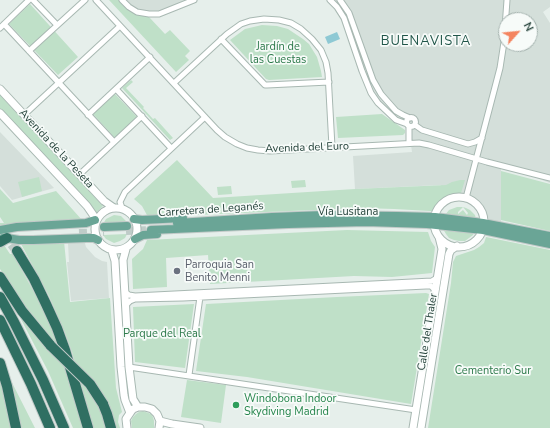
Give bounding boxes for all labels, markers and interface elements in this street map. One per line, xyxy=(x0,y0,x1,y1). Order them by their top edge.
north arrow xyxy=(498,12,538,52)
text: N xyxy=(520,20,537,34)
district label: BUENAVISTA xyxy=(381,34,471,50)
park label: Jardín de las Cuestas xyxy=(250,40,306,66)
street label: Avenida de la Peseta xyxy=(16,107,96,191)
street label: Avenida del Euro xyxy=(265,140,349,156)
street label: Carretera de Leganés xyxy=(158,200,264,220)
street label: Vía Lusitana xyxy=(318,205,378,219)
place label: Parroquia San Benito Menni xyxy=(185,258,254,284)
marker: Parroquia San Benito Menni xyxy=(172,266,182,276)
street label: Calle del Thaler xyxy=(415,292,441,372)
park label: Parque del Real xyxy=(123,327,201,341)
park label: Cementerio Sur xyxy=(455,364,531,378)
place label: Windobona Indoor Skydiving Madrid xyxy=(244,392,337,418)
marker: Windobona Indoor Skydiving Madrid xyxy=(231,400,241,410)

